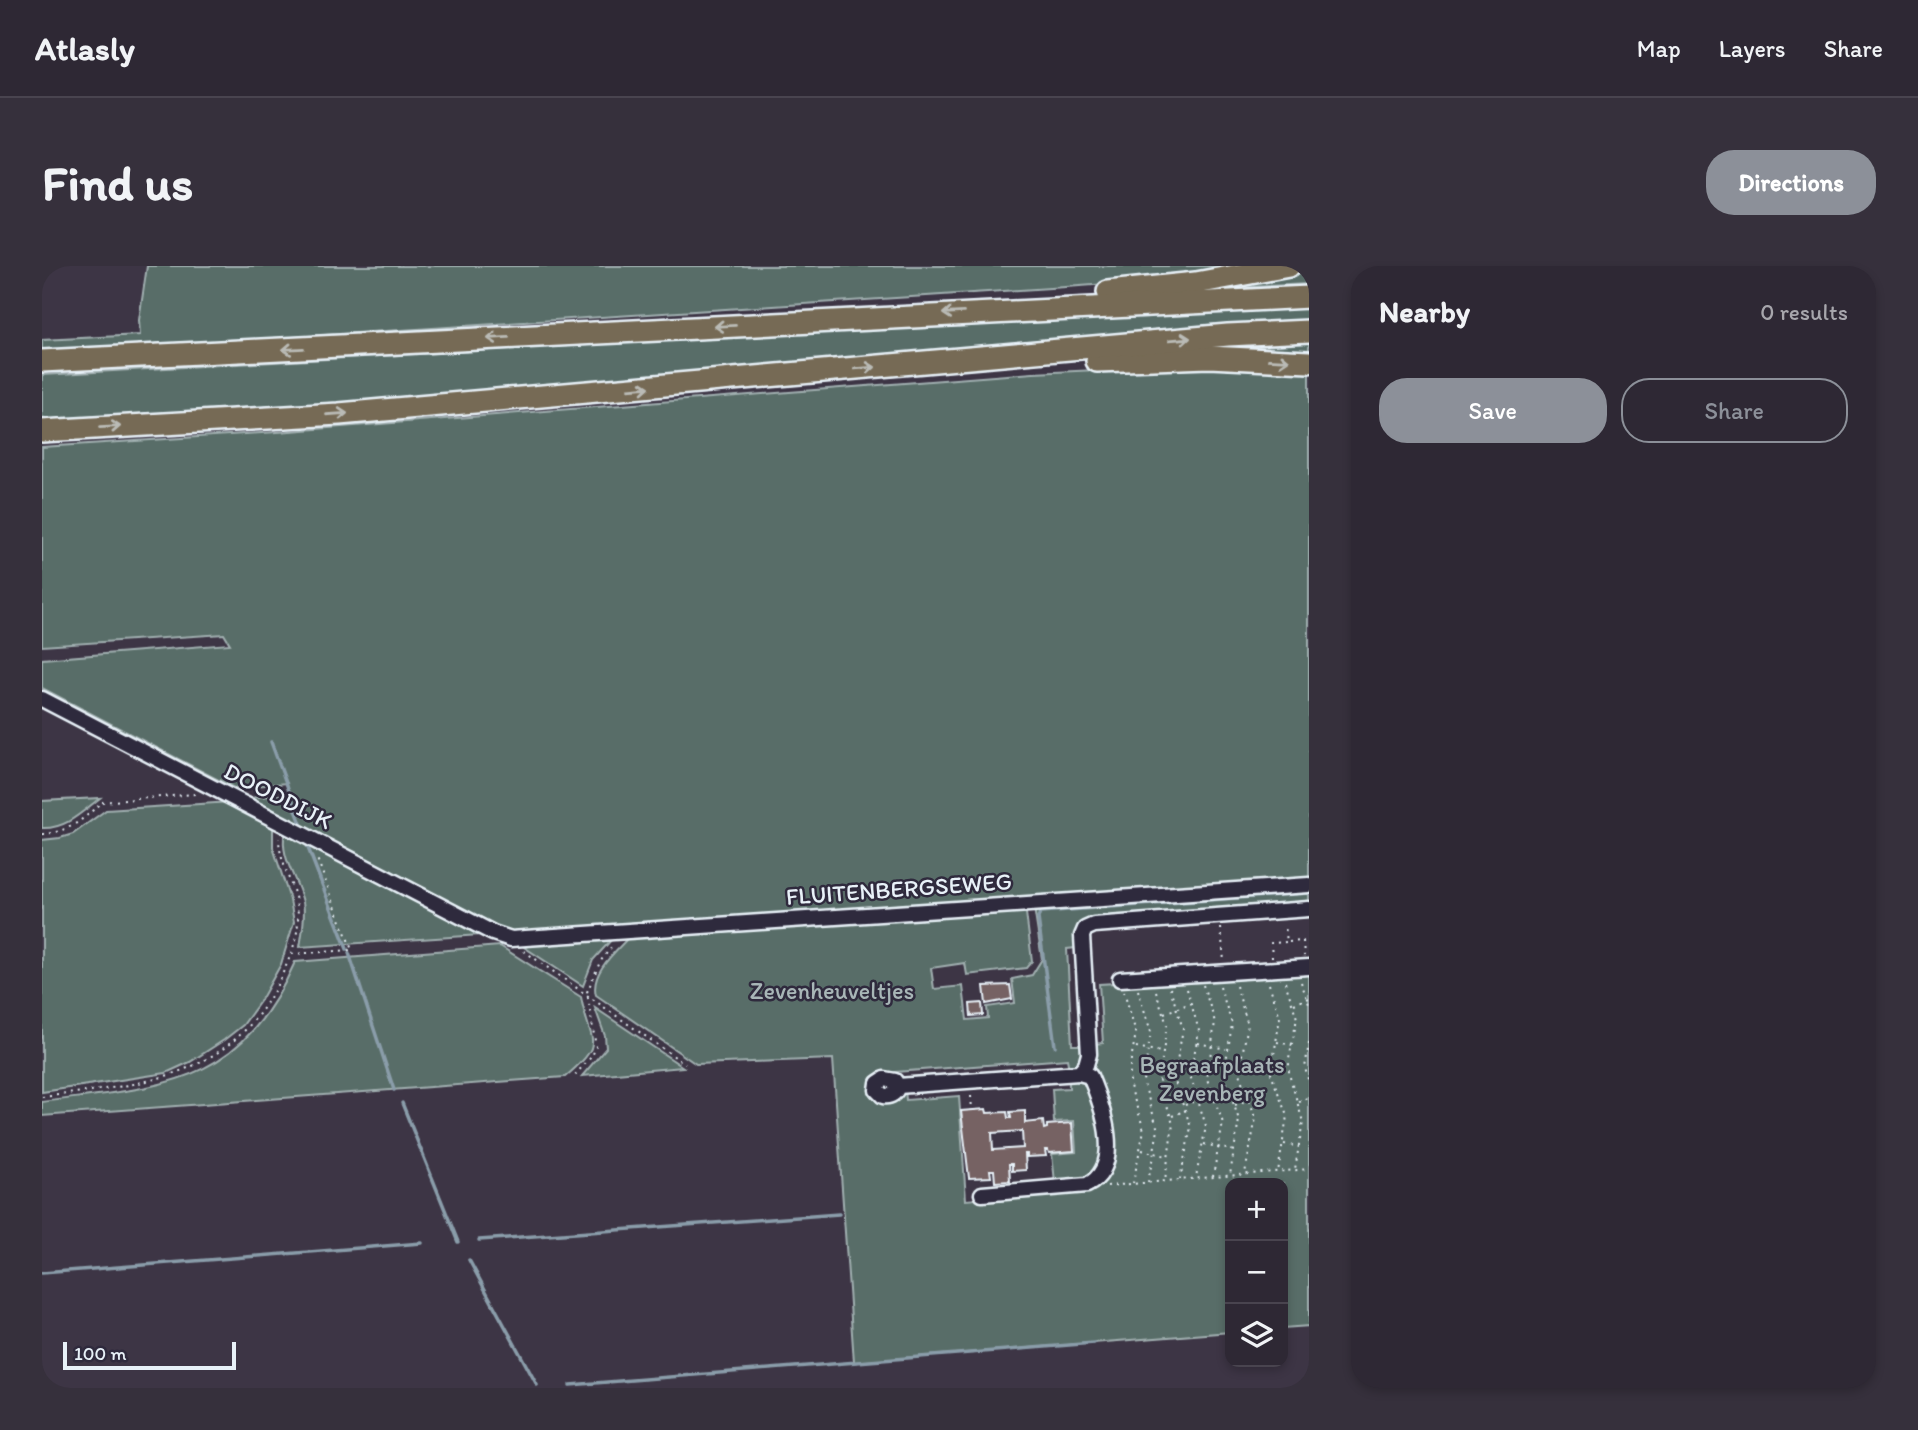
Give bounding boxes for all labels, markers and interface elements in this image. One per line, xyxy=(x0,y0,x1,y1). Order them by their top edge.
text: Atlasly xyxy=(35,29,135,68)
text: Map xyxy=(1637,34,1681,63)
text: Layers xyxy=(1719,34,1786,63)
text: Share xyxy=(1824,34,1883,63)
button: Directions xyxy=(1706,150,1876,215)
text: Find us xyxy=(42,153,193,212)
text: Nearby xyxy=(1379,293,1470,330)
text: 0 results xyxy=(1760,298,1848,326)
one-way arrow xyxy=(941,307,964,320)
one-way arrow xyxy=(714,319,737,332)
one-way arrow xyxy=(488,332,510,345)
one-way arrow xyxy=(1169,332,1191,345)
one-way arrow xyxy=(282,342,305,355)
one-way arrow xyxy=(1267,354,1290,367)
one-way arrow xyxy=(854,361,876,374)
button: Save xyxy=(1379,378,1607,443)
button: Share xyxy=(1621,378,1848,443)
one-way arrow xyxy=(627,381,650,394)
one-way arrow xyxy=(325,407,348,420)
one-way arrow xyxy=(98,421,121,434)
street label: DOODDIJK xyxy=(219,756,337,835)
street label: FLUITENBERGSEWEG xyxy=(785,866,1013,911)
park label: Zevenheuveltjes xyxy=(750,976,914,1005)
park label: Begraafplaats Zevenberg xyxy=(1139,1050,1285,1107)
map controls xyxy=(1225,1178,1288,1367)
button: + xyxy=(1225,1178,1288,1241)
button: − xyxy=(1225,1241,1288,1304)
button: layers xyxy=(1225,1304,1288,1367)
scale bar xyxy=(63,1339,236,1371)
text: 100 m xyxy=(74,1342,126,1365)

